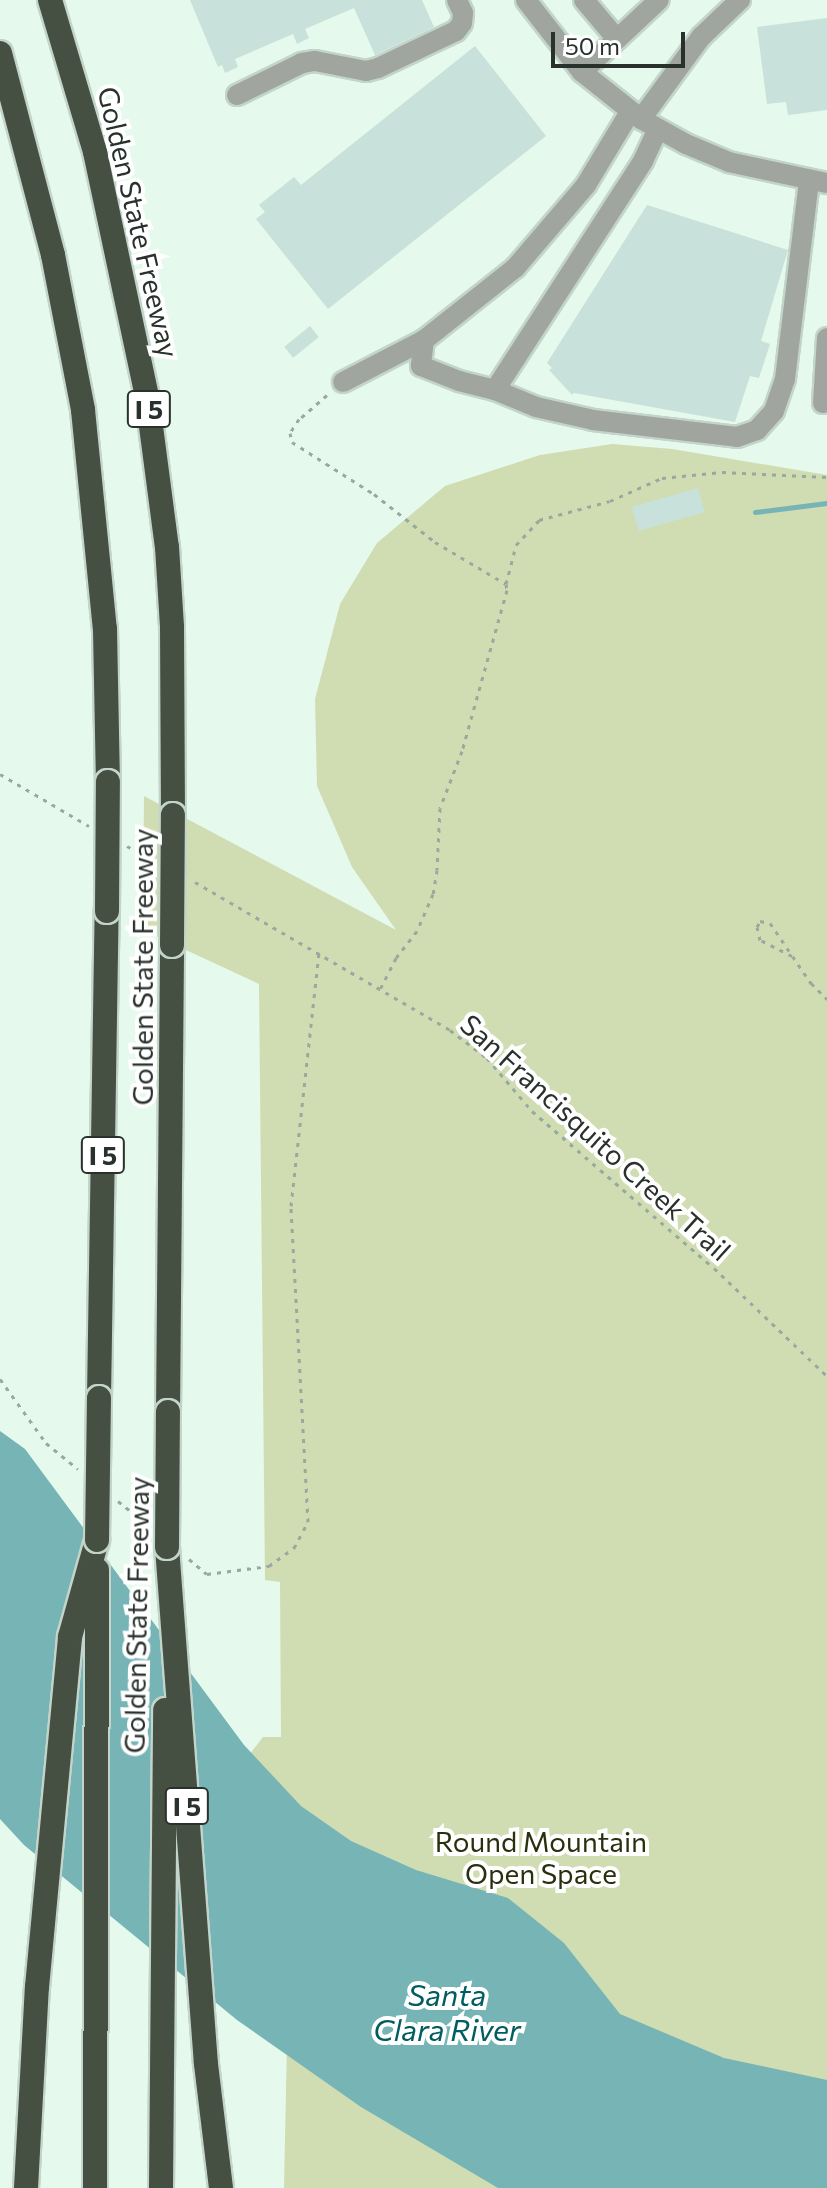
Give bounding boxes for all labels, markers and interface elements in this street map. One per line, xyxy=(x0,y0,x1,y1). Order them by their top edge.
scale bar xyxy=(555,16,689,66)
text: 50 m xyxy=(565,31,620,60)
street label: Golden State Freeway xyxy=(91,83,187,361)
road number: I 5 xyxy=(125,387,173,431)
street label: Golden State Freeway xyxy=(125,829,159,1105)
street label: San Francisquito Creek Trail xyxy=(454,1007,738,1267)
road number: I 5 xyxy=(79,1133,127,1177)
street label: Golden State Freeway xyxy=(117,1476,155,1754)
road number: I 5 xyxy=(163,1784,211,1828)
park label: Round Mountain Open Space xyxy=(435,1824,647,1890)
water label: Santa Clara River xyxy=(373,1976,521,2046)

